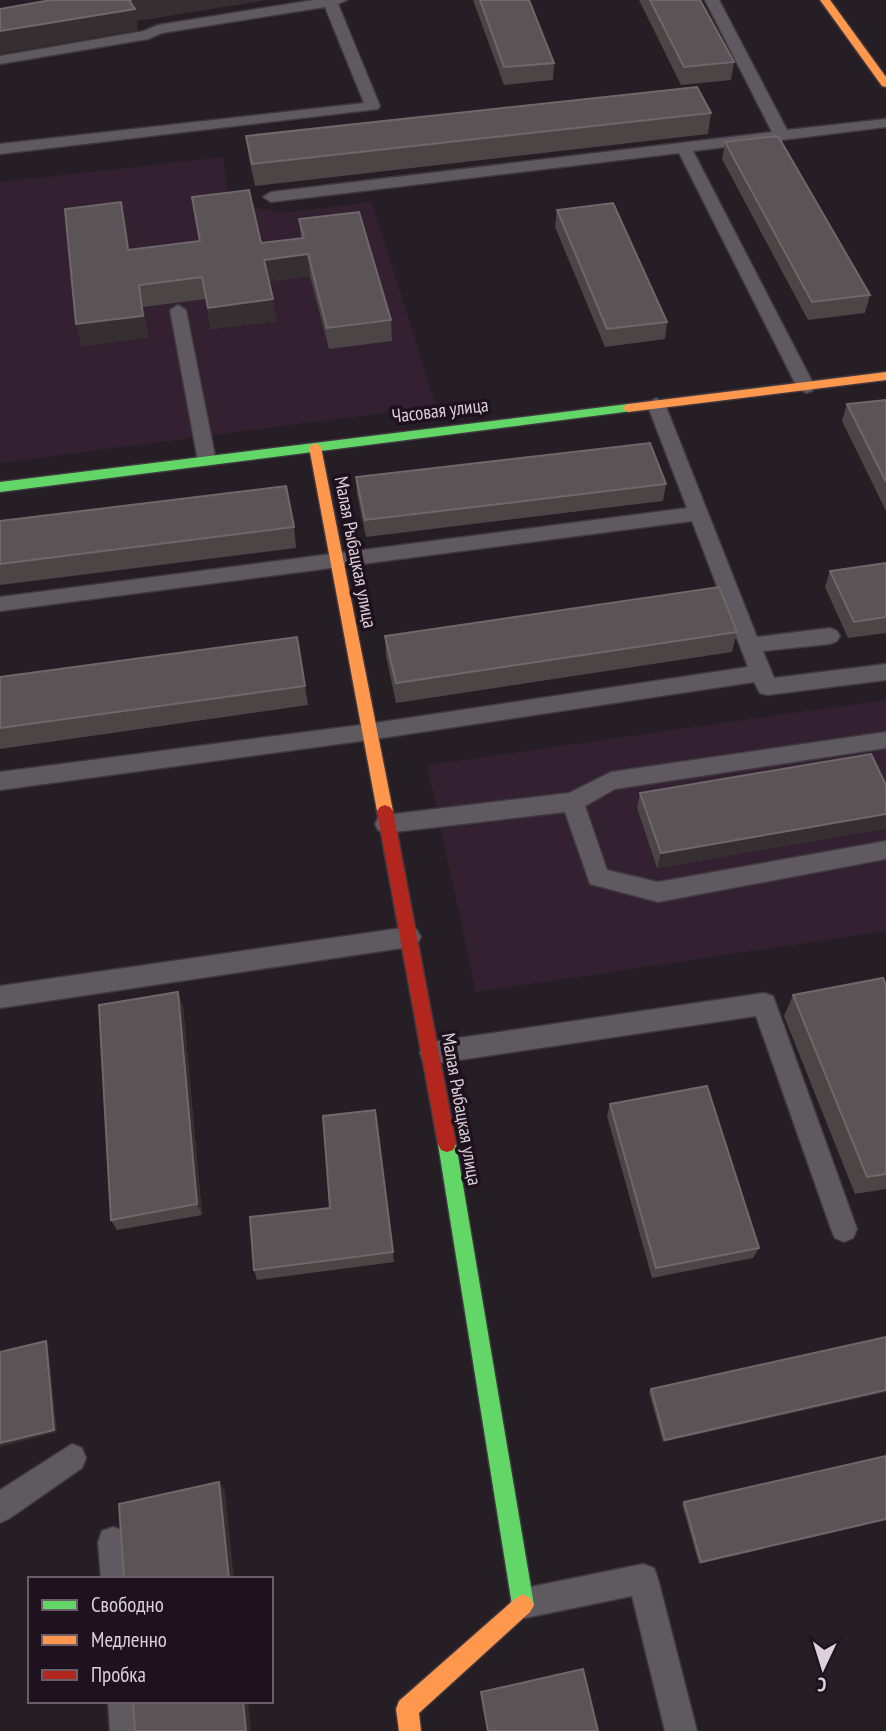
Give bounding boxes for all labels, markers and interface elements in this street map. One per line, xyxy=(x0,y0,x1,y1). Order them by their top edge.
street label: Часовая улица xyxy=(390,392,490,428)
street label: Малая Рыбацкая улица xyxy=(330,474,382,630)
street label: Малая Рыбацкая улица xyxy=(437,1031,487,1187)
legend xyxy=(28,1577,273,1703)
text: Свободно xyxy=(91,1591,164,1618)
text: Медленно xyxy=(91,1626,167,1653)
north arrow xyxy=(788,1633,858,1703)
text: Пробка xyxy=(91,1661,146,1688)
text: С xyxy=(816,1673,827,1697)

